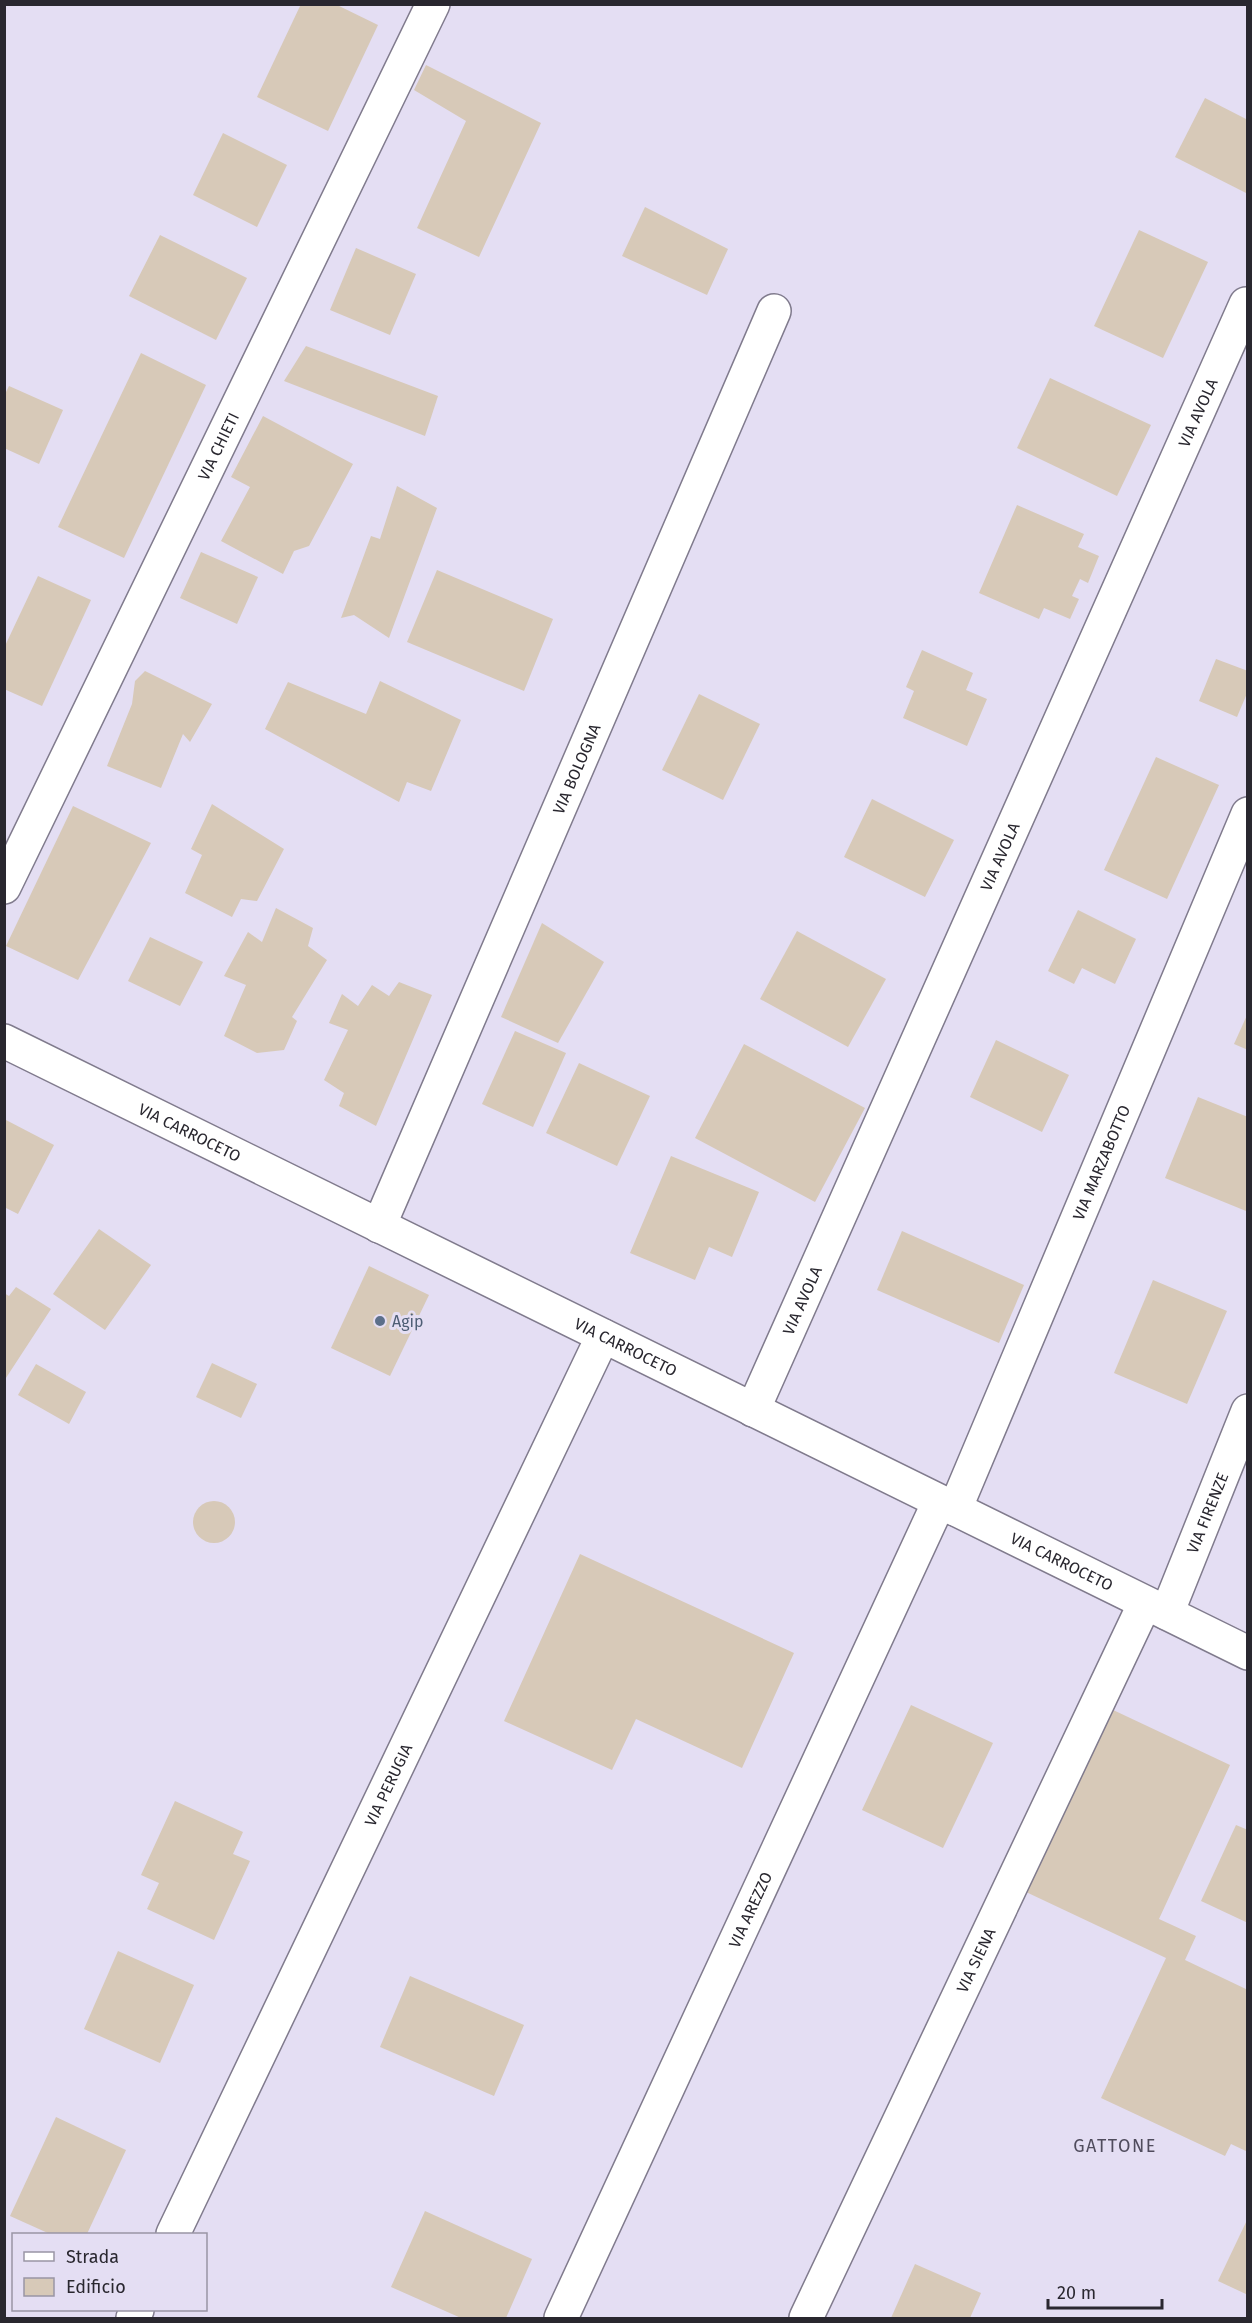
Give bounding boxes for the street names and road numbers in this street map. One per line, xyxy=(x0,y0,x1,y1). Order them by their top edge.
street label: VIA AVOLA xyxy=(1174,375,1222,450)
street label: VIA CHIETI xyxy=(194,409,243,484)
street label: VIA BOLOGNA xyxy=(549,720,605,817)
street label: VIA AVOLA xyxy=(977,819,1024,894)
street label: VIA CARROCETO xyxy=(135,1100,244,1166)
street label: VIA MARZABOTTO xyxy=(1069,1102,1134,1223)
street label: VIA AVOLA xyxy=(779,1263,826,1338)
street label: VIA CARROCETO xyxy=(571,1314,680,1381)
street label: VIA FIRENZE xyxy=(1183,1470,1232,1556)
street label: VIA CARROCETO xyxy=(1007,1529,1116,1595)
street label: VIA PERUGIA xyxy=(361,1740,417,1829)
street label: VIA AREZZO xyxy=(725,1869,776,1951)
street label: VIA SIENA xyxy=(953,1924,1000,1996)

